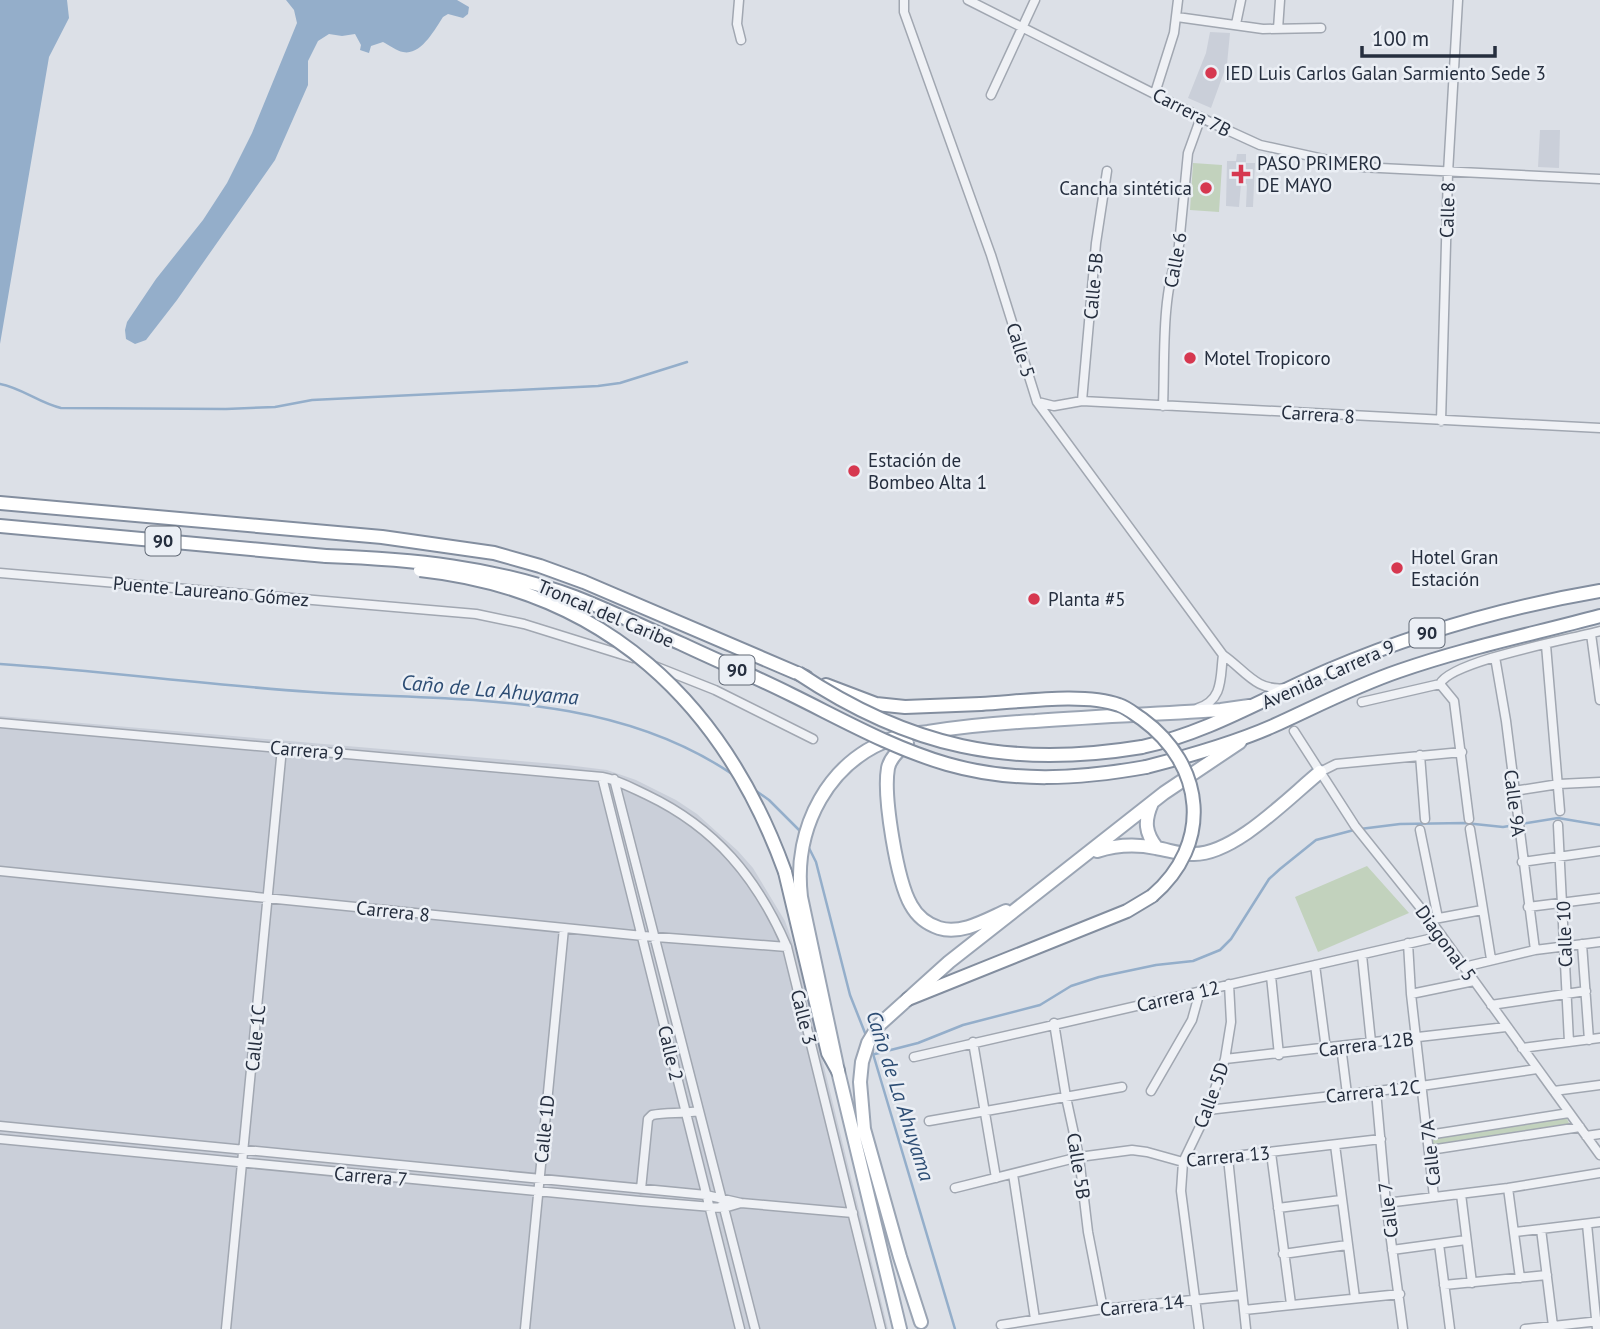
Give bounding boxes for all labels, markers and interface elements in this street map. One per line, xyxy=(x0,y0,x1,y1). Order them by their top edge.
scale bar xyxy=(1362,14,1495,58)
text: 100 m xyxy=(1372,25,1429,52)
place label: IED Luis Carlos Galan Sarmiento Sede 3 xyxy=(1225,61,1546,85)
marker: IED Luis Carlos Galan Sarmiento Sede 3 xyxy=(1203,65,1219,81)
street label: Carrera 7B xyxy=(1149,82,1235,142)
place label: PASO PRIMERO DE MAYO xyxy=(1257,151,1382,197)
marker: PASO PRIMERO DE MAYO xyxy=(1231,164,1251,184)
place label: Cancha sintética xyxy=(1059,176,1192,200)
marker: Cancha sintética xyxy=(1198,180,1214,196)
street label: Calle 8 xyxy=(1434,182,1460,238)
street label: Calle 6 xyxy=(1158,230,1192,290)
street label: Calle 5B xyxy=(1078,251,1108,321)
street label: Calle 5 xyxy=(1001,320,1041,380)
place label: Motel Tropicoro xyxy=(1204,346,1331,370)
marker: Motel Tropicoro xyxy=(1182,350,1198,366)
street label: Carrera 8 xyxy=(1280,399,1356,429)
place label: Estación de Bombeo Alta 1 xyxy=(868,448,987,494)
marker: Estación de Bombeo Alta 1 xyxy=(846,463,862,479)
road number: 90 xyxy=(146,526,180,556)
place label: Hotel Gran Estación xyxy=(1411,545,1498,591)
marker: Hotel Gran Estación xyxy=(1389,560,1405,576)
street label: Puente Laureano Gómez xyxy=(112,570,310,612)
street label: Troncal del Caribe xyxy=(534,573,678,653)
place label: Planta #5 xyxy=(1048,587,1126,611)
marker: Planta #5 xyxy=(1026,591,1042,607)
road number: 90 xyxy=(1410,618,1444,648)
street label: Avenida Carrera 9 xyxy=(1258,634,1398,714)
road number: 90 xyxy=(720,656,754,684)
water label: Caño de La Ahuyama xyxy=(400,668,580,711)
street label: Carrera 9 xyxy=(269,735,345,765)
street label: Calle 9A xyxy=(1499,768,1531,838)
street label: Carrera 8 xyxy=(355,895,431,927)
street label: Diagonal 5 xyxy=(1410,900,1482,986)
street label: Calle 10 xyxy=(1551,900,1577,968)
street label: Carrera 12 xyxy=(1134,975,1222,1017)
street label: Calle 3 xyxy=(786,987,822,1047)
street label: Calle 1C xyxy=(240,1003,270,1073)
water label: Caño de La Ahuyama xyxy=(860,1007,941,1185)
street label: Calle 2 xyxy=(653,1023,689,1083)
street label: Carrera 12B xyxy=(1317,1026,1415,1062)
street label: Calle 5D xyxy=(1188,1059,1234,1131)
street label: Carrera 12C xyxy=(1324,1074,1422,1108)
street label: Calle 1D xyxy=(528,1094,560,1164)
street label: Calle 7A xyxy=(1415,1119,1445,1187)
street label: Calle 5B xyxy=(1062,1131,1096,1201)
street label: Carrera 13 xyxy=(1185,1140,1271,1172)
street label: Carrera 7 xyxy=(333,1161,409,1191)
street label: Calle 7 xyxy=(1373,1181,1403,1239)
street label: Carrera 14 xyxy=(1099,1289,1185,1321)

